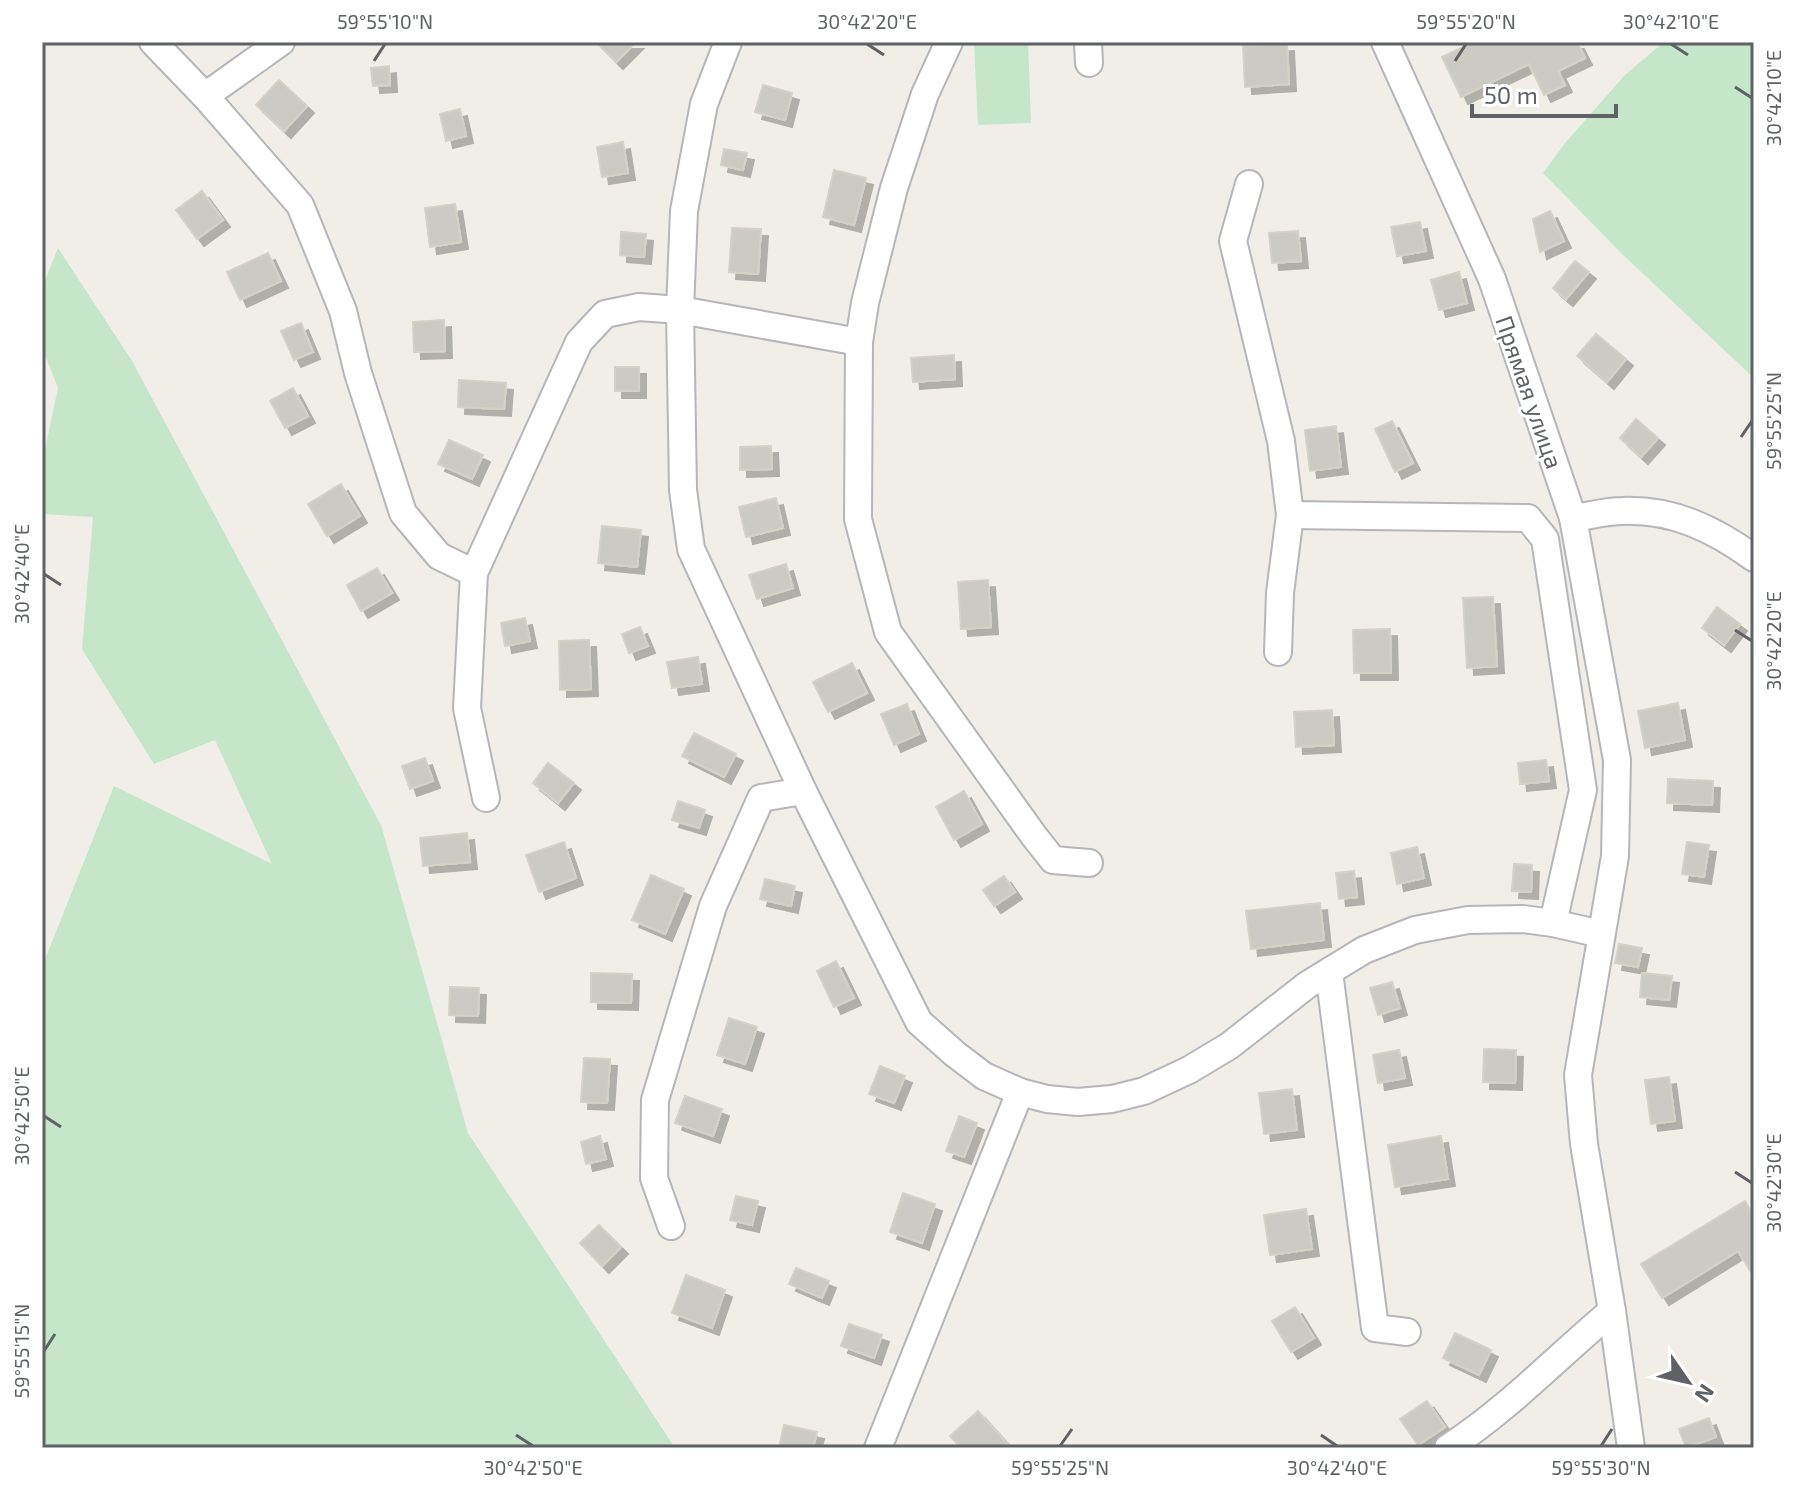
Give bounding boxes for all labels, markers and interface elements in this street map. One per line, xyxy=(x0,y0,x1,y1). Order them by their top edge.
text: 59°55'10"N xyxy=(337,9,433,33)
text: 30°42'20"E xyxy=(817,9,917,33)
text: 59°55'20"N xyxy=(1416,9,1516,33)
text: 30°42'10"E xyxy=(1623,9,1719,33)
text: 30°42'10"E xyxy=(1761,50,1785,146)
scale bar xyxy=(1472,68,1616,118)
text: 50 m xyxy=(1484,80,1538,109)
street label: Прямая улица xyxy=(1489,312,1570,473)
text: 59°55'25"N xyxy=(1761,372,1785,470)
text: 30°42'40"E xyxy=(9,524,33,624)
text: 30°42'20"E xyxy=(1761,591,1785,691)
text: 30°42'50"E xyxy=(9,1066,33,1166)
text: 30°42'30"E xyxy=(1761,1133,1785,1233)
text: 59°55'15"N xyxy=(9,1304,33,1398)
north arrow xyxy=(1648,1342,1728,1422)
text: N xyxy=(1690,1380,1721,1408)
text: 30°42'50"E xyxy=(483,1455,583,1479)
text: 59°55'25"N xyxy=(1011,1455,1109,1479)
text: 30°42'40"E xyxy=(1287,1455,1387,1479)
text: 59°55'30"N xyxy=(1551,1455,1651,1479)

